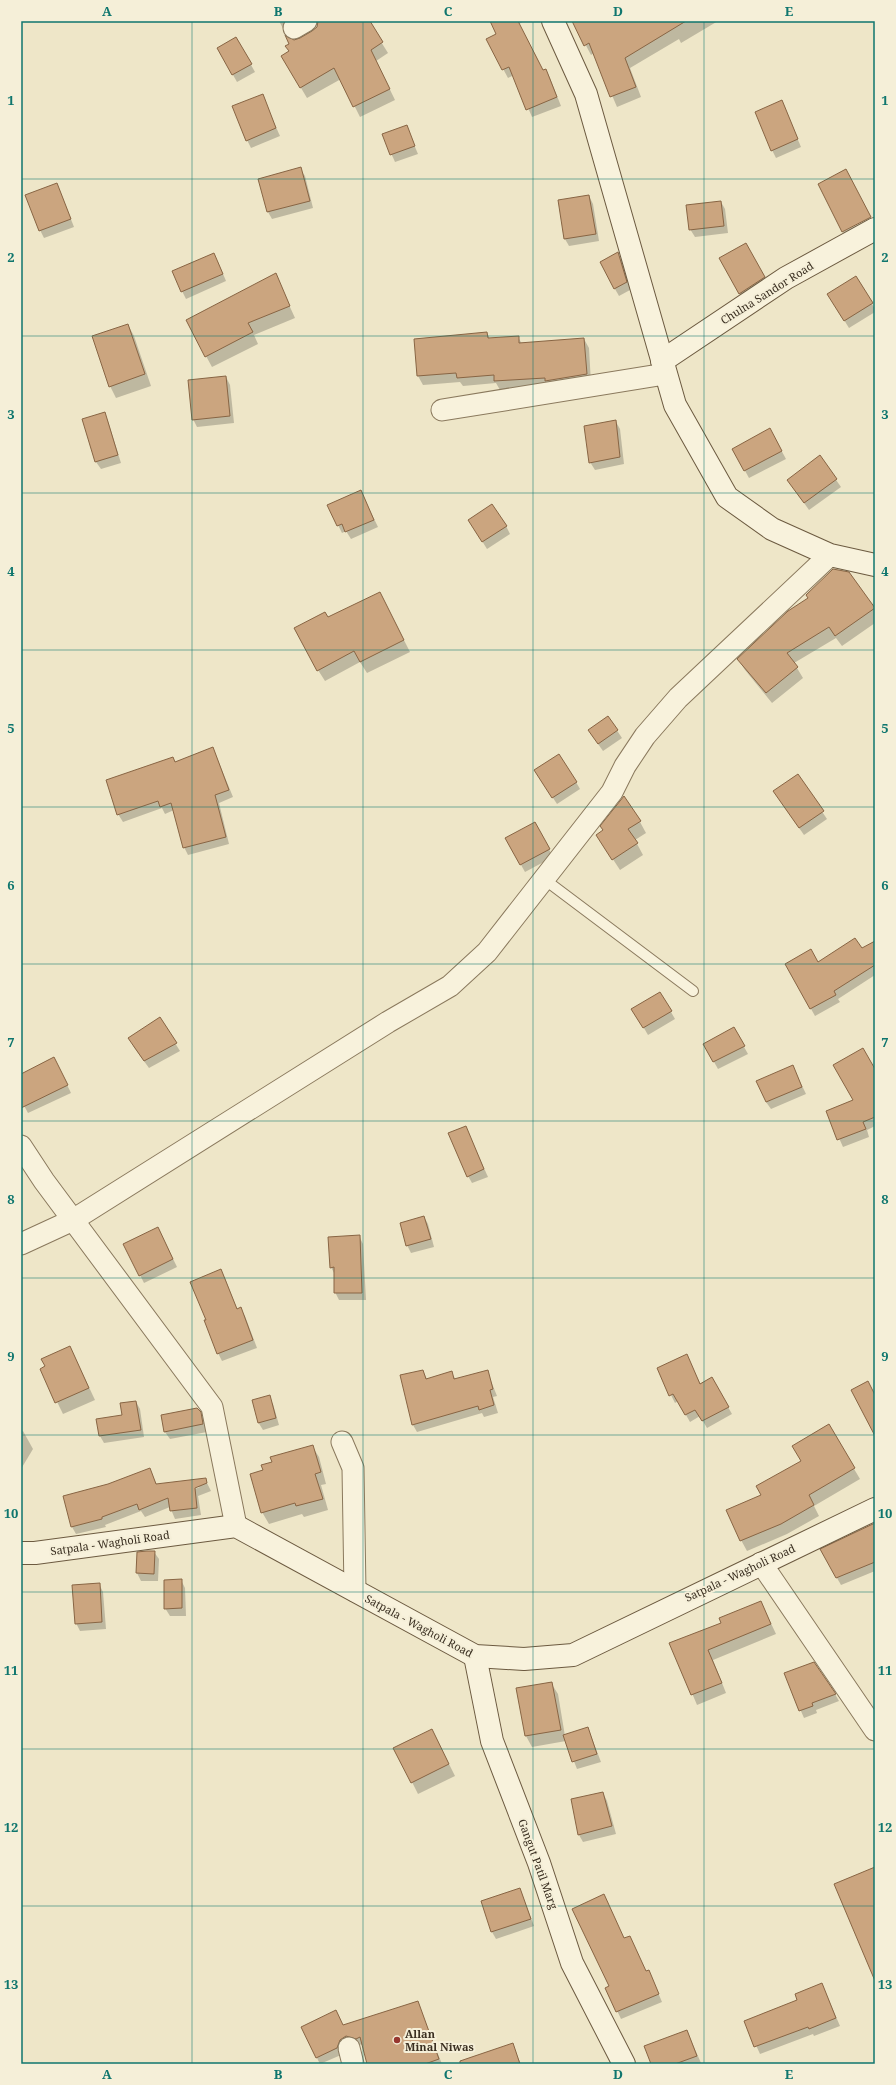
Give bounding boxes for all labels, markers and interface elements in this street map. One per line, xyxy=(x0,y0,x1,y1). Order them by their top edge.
text: A xyxy=(102,2,112,20)
text: B xyxy=(274,2,283,20)
text: C xyxy=(444,2,453,20)
text: D xyxy=(613,2,623,20)
text: E xyxy=(785,2,794,20)
text: 1 xyxy=(7,91,15,109)
text: 1 xyxy=(881,91,889,109)
text: 2 xyxy=(7,248,15,266)
text: 2 xyxy=(881,248,889,266)
street label: Chulna Sandor Road xyxy=(717,258,816,327)
text: 3 xyxy=(7,405,15,423)
text: 3 xyxy=(881,405,889,423)
text: 4 xyxy=(7,562,15,580)
text: 4 xyxy=(881,562,889,580)
text: 5 xyxy=(7,719,15,737)
text: 5 xyxy=(881,719,889,737)
text: 6 xyxy=(7,876,15,894)
text: 6 xyxy=(881,876,889,894)
text: 7 xyxy=(7,1033,15,1051)
text: 7 xyxy=(881,1033,889,1051)
text: 8 xyxy=(7,1190,15,1208)
text: 8 xyxy=(881,1190,889,1208)
text: 9 xyxy=(7,1347,15,1365)
text: 9 xyxy=(881,1347,889,1365)
text: 10 xyxy=(4,1504,18,1522)
text: 10 xyxy=(878,1504,892,1522)
street label: Satpala - Wagholi Road xyxy=(49,1527,171,1558)
street label: Satpala - Wagholi Road xyxy=(682,1540,798,1605)
street label: Satpala - Wagholi Road xyxy=(363,1591,476,1661)
text: 11 xyxy=(4,1661,18,1679)
text: 11 xyxy=(878,1661,892,1679)
street label: Gangut Patil Marg xyxy=(515,1817,562,1911)
text: 12 xyxy=(4,1818,18,1836)
text: 12 xyxy=(878,1818,892,1836)
text: 13 xyxy=(4,1975,18,1993)
text: 13 xyxy=(878,1975,892,1993)
place label: Allan Minal Niwas xyxy=(405,2026,474,2054)
marker: Allan Minal Niwas xyxy=(392,2035,402,2045)
text: A xyxy=(102,2065,112,2083)
text: B xyxy=(274,2065,283,2083)
text: C xyxy=(444,2065,453,2083)
text: D xyxy=(613,2065,623,2083)
text: E xyxy=(785,2065,794,2083)

